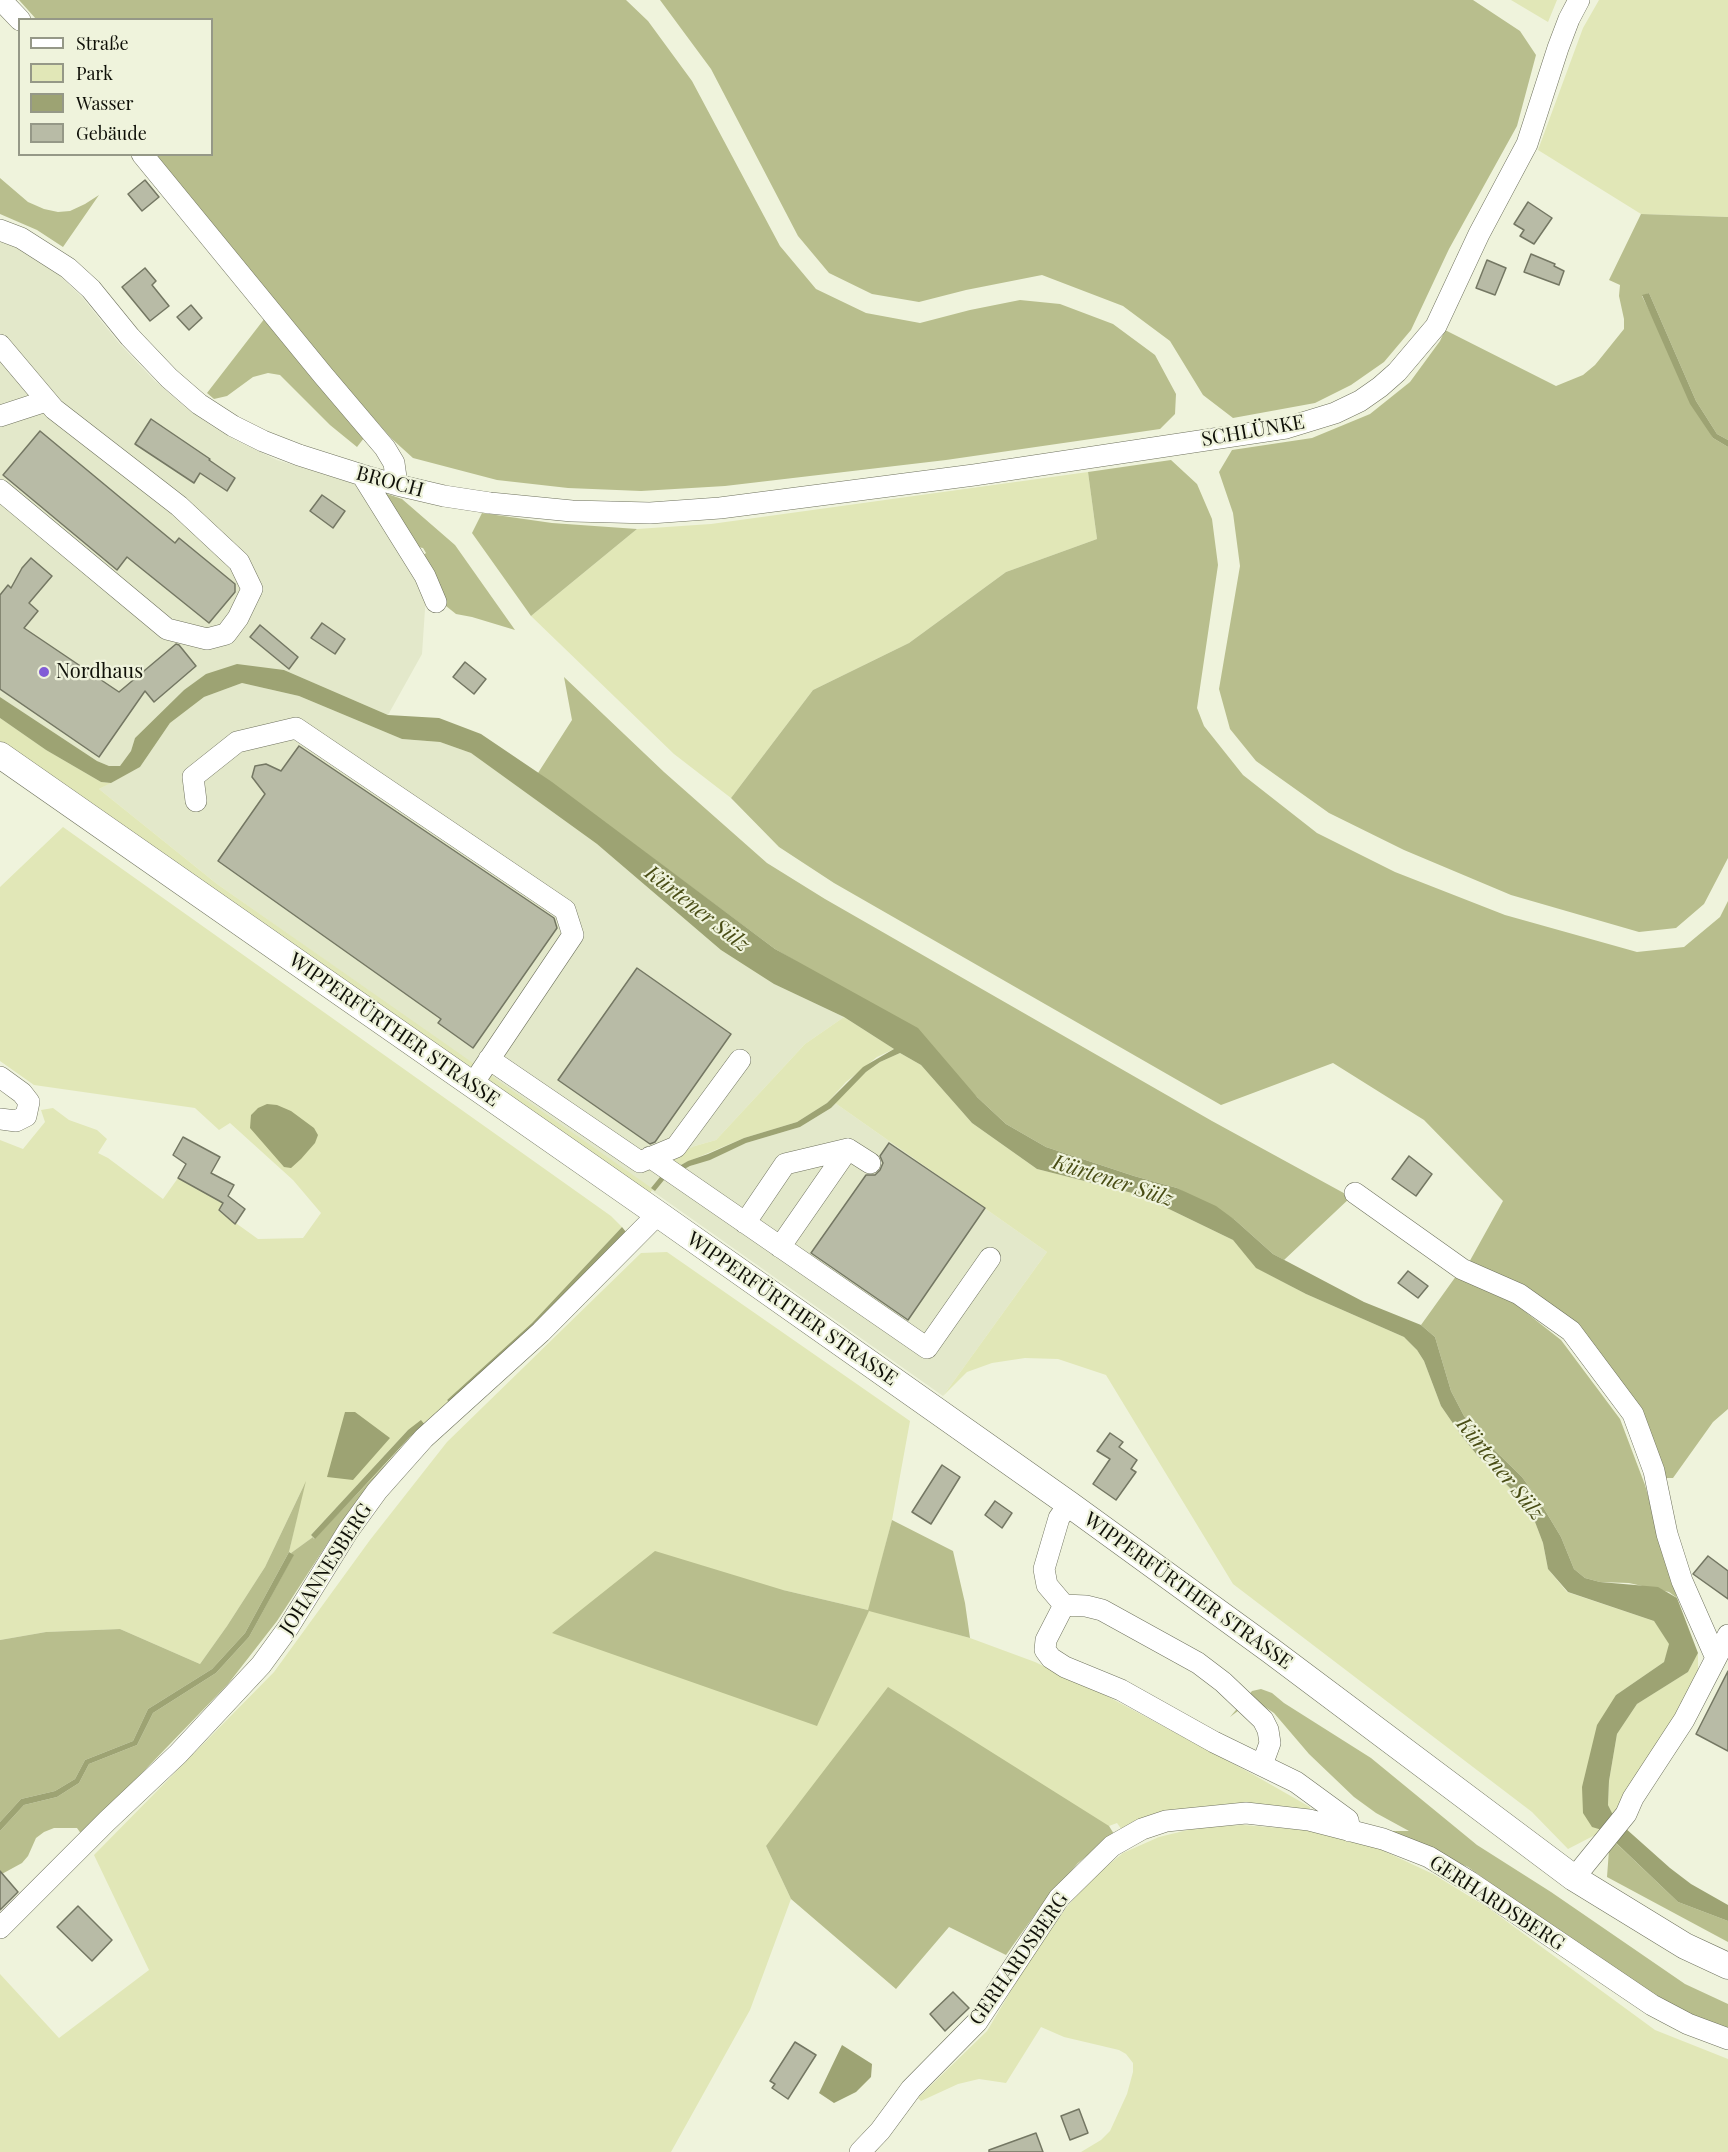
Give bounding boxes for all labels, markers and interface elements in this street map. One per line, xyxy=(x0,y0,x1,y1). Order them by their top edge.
legend xyxy=(18,18,213,156)
text: Straße xyxy=(76,31,129,55)
text: Park xyxy=(76,61,113,85)
text: Wasser xyxy=(76,91,134,115)
text: Gebäude xyxy=(76,121,147,145)
street label: SCHLÜNKE xyxy=(1199,410,1307,452)
street label: BROCH xyxy=(354,461,426,503)
place label: Nordhaus xyxy=(56,660,143,684)
marker: Nordhaus xyxy=(37,665,51,679)
water label: Kürtener Sülz xyxy=(640,861,754,957)
street label: WIPPERFÜRTHER STRASSE xyxy=(284,948,504,1112)
water label: Kürtener Sülz xyxy=(1050,1150,1176,1212)
street label: WIPPERFÜRTHER STRASSE xyxy=(682,1227,902,1391)
water label: Kürtener Sülz xyxy=(1451,1412,1549,1526)
street label: JOHANNESBERG xyxy=(275,1499,377,1639)
street label: WIPPERFÜRTHER STRASSE xyxy=(1079,1507,1297,1675)
street label: GERHARDSBERG xyxy=(1425,1850,1569,1956)
street label: GERHARDSBERG xyxy=(964,1888,1074,2030)

